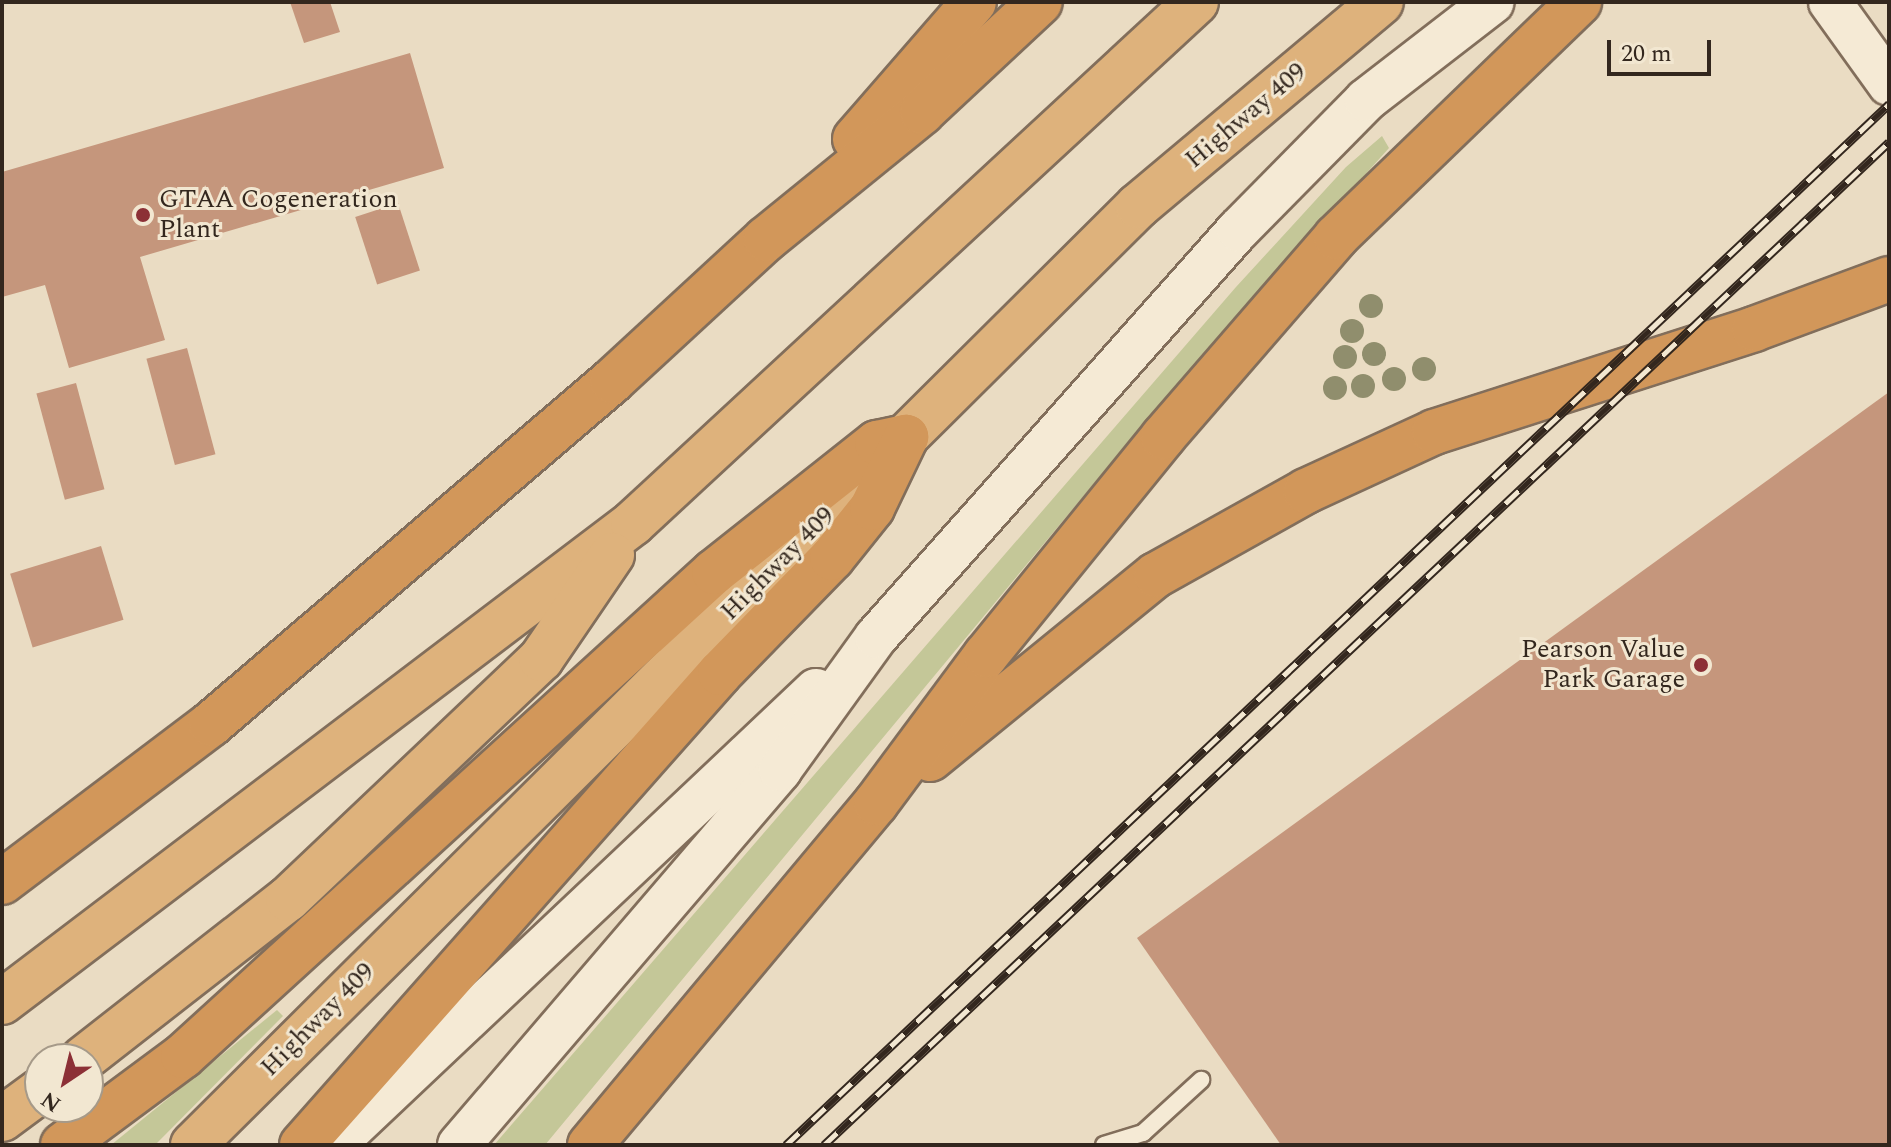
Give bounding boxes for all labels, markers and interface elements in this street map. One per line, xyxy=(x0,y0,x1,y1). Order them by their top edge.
scale bar xyxy=(1611,24,1715,74)
text: 20 m xyxy=(1621,36,1672,72)
street label: Highway 409 xyxy=(1179,56,1313,176)
place label: GTAA Cogeneration Plant xyxy=(159,184,398,246)
marker: GTAA Cogeneration Plant xyxy=(134,206,152,224)
street label: Highway 409 xyxy=(715,501,841,627)
place label: Pearson Value Park Garage xyxy=(1521,634,1685,696)
marker: Pearson Value Park Garage xyxy=(1692,656,1710,674)
street label: Highway 409 xyxy=(255,957,381,1083)
north arrow xyxy=(24,1043,104,1123)
text: N xyxy=(34,1083,68,1120)

